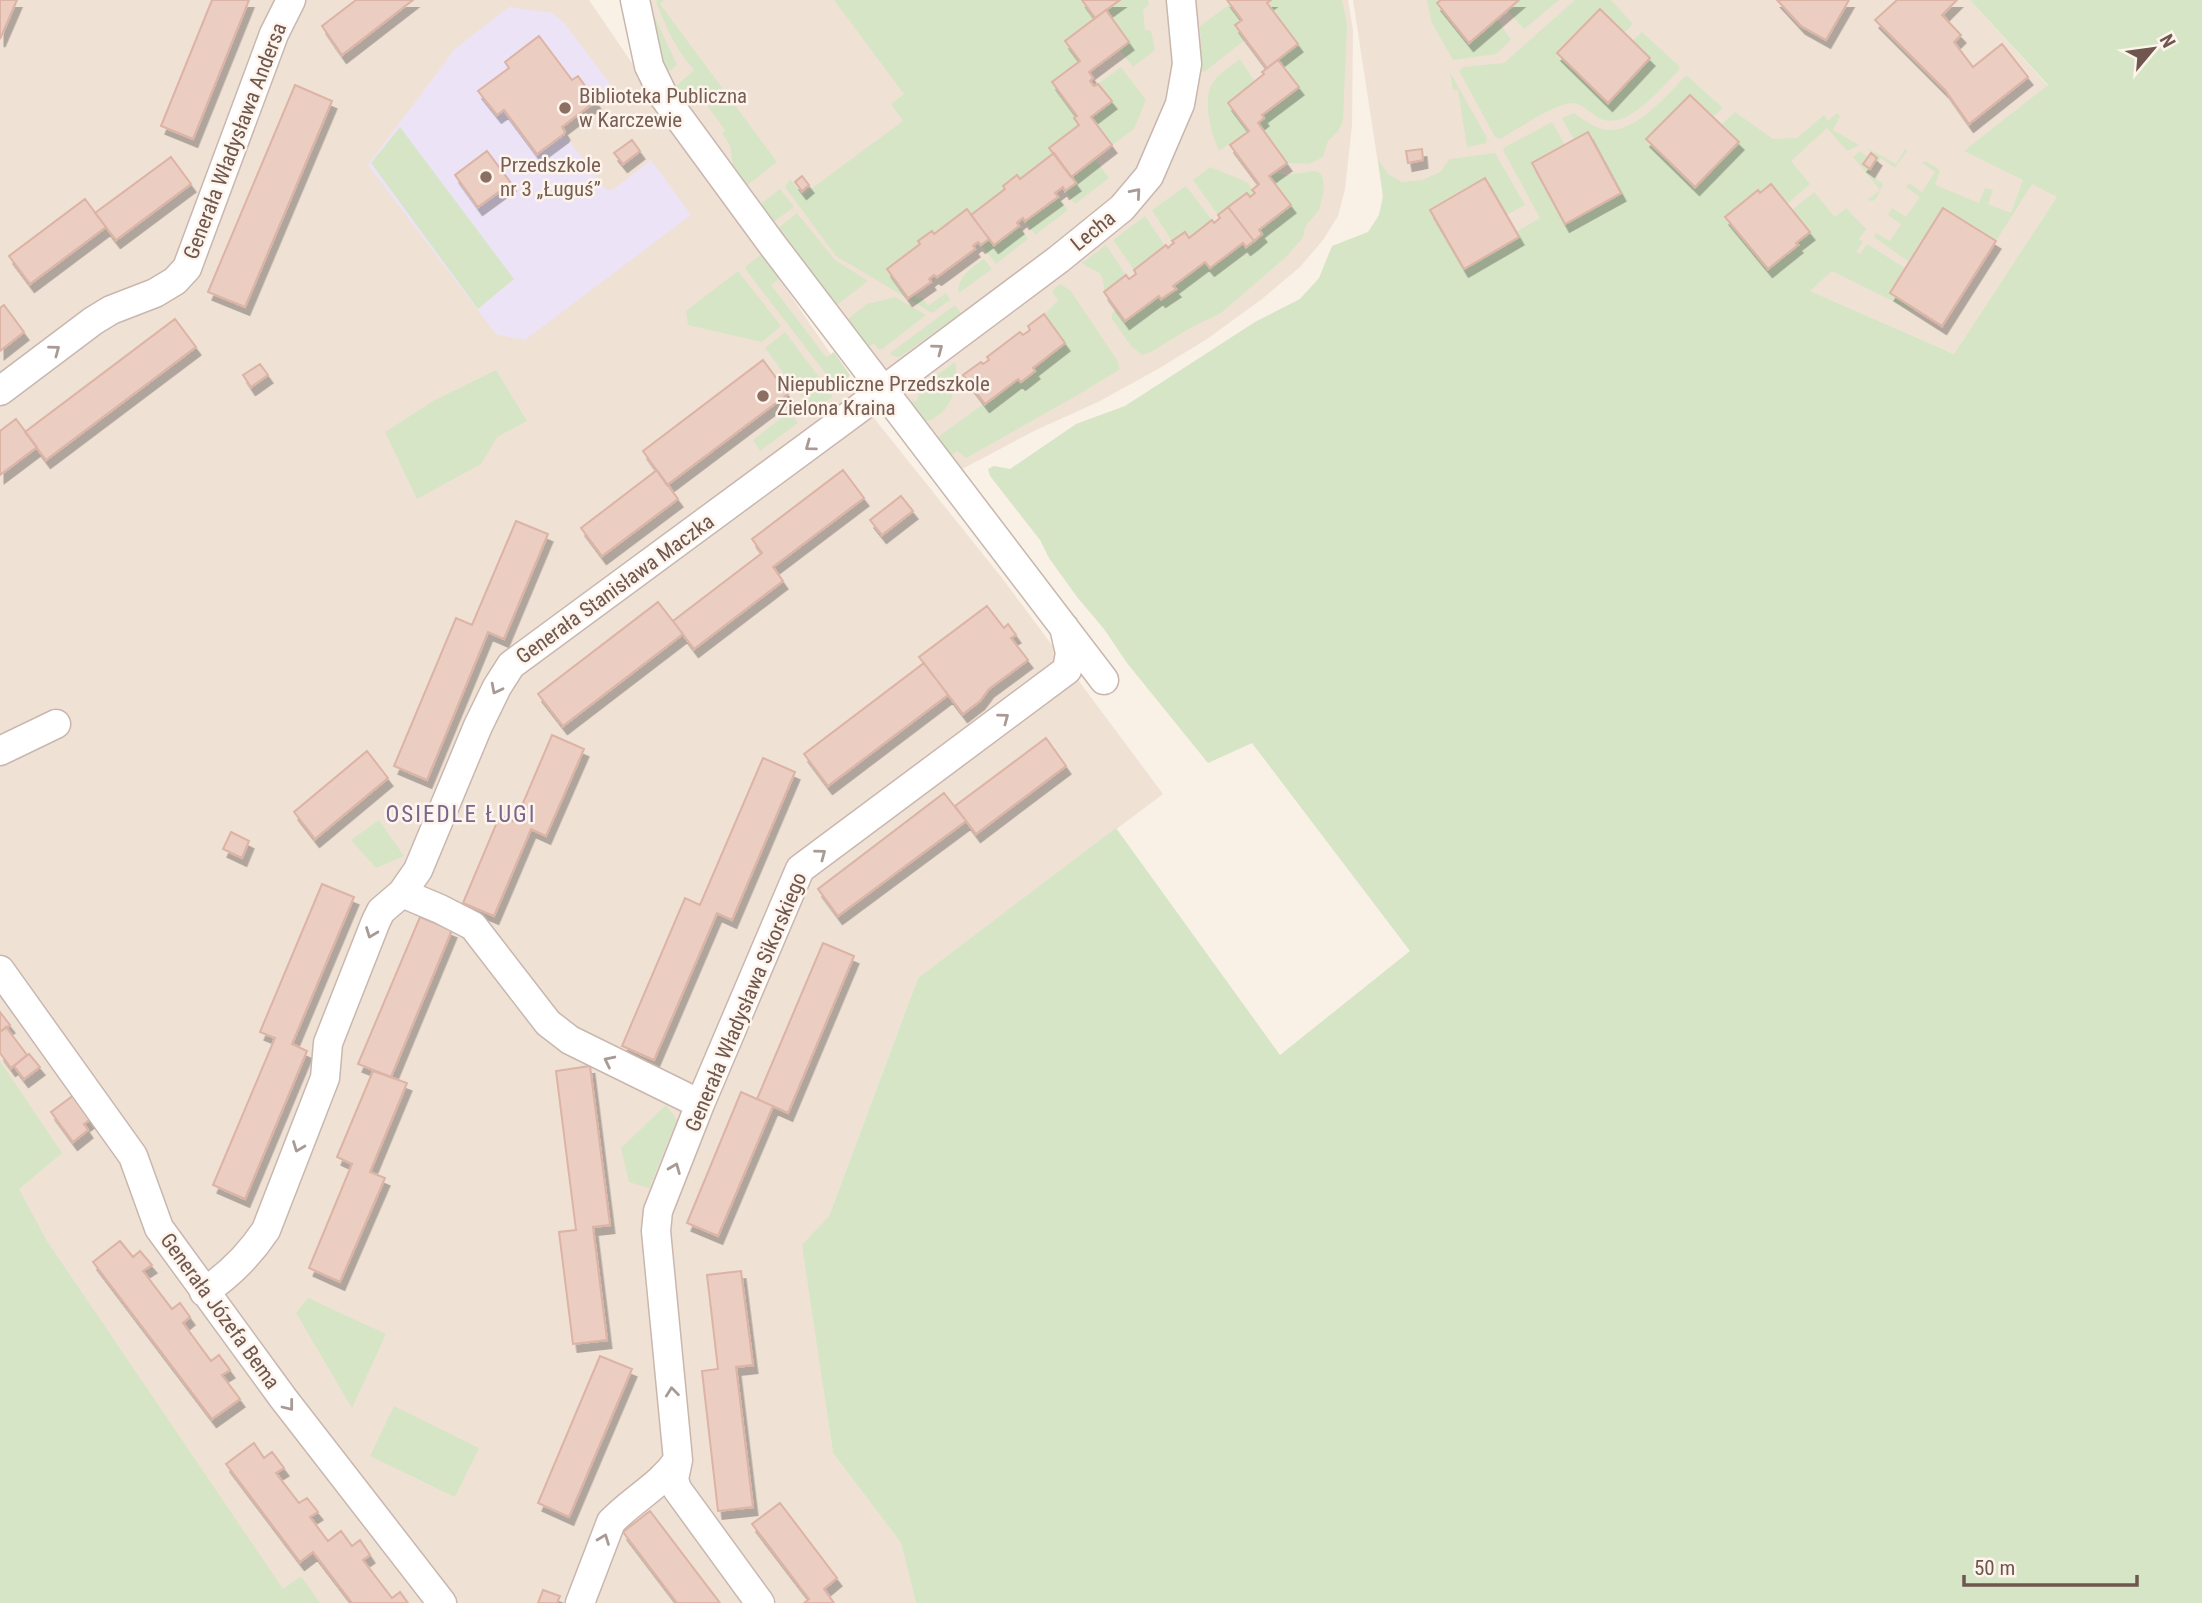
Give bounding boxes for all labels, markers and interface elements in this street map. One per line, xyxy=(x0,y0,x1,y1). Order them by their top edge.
north arrow xyxy=(2118,14,2188,84)
street label: Generała Władysława Andersa xyxy=(179,20,291,262)
text: N xyxy=(2155,30,2180,52)
place label: Biblioteka Publiczna w Karczewie xyxy=(579,84,747,132)
marker: Biblioteka Publiczna w Karczewie xyxy=(557,100,573,116)
place label: Przedszkole nr 3 „Ługuś” xyxy=(500,153,601,201)
marker: Przedszkole nr 3 „Ługuś” xyxy=(478,169,494,185)
one-way arrow xyxy=(1128,188,1140,201)
street label: Lecha xyxy=(1066,206,1120,256)
one-way arrow xyxy=(930,344,943,357)
one-way arrow xyxy=(47,345,59,358)
place label: Niepubliczne Przedszkole Zielona Kraina xyxy=(777,372,990,420)
marker: Niepubliczne Przedszkole Zielona Kraina xyxy=(755,388,771,404)
one-way arrow xyxy=(805,437,817,450)
street label: Generała Stanisława Maczka xyxy=(512,509,718,669)
one-way arrow xyxy=(491,682,505,694)
one-way arrow xyxy=(996,714,1008,727)
district label: OSIEDLE ŁUGI xyxy=(386,801,536,828)
one-way arrow xyxy=(813,850,826,862)
street label: Generała Władysława Sikorskiego xyxy=(680,869,812,1135)
one-way arrow xyxy=(366,926,380,938)
one-way arrow xyxy=(604,1055,616,1069)
one-way arrow xyxy=(293,1140,307,1152)
one-way arrow xyxy=(667,1163,681,1175)
street label: Generała Józefa Bema xyxy=(155,1228,285,1394)
one-way arrow xyxy=(665,1386,680,1397)
one-way arrow xyxy=(280,1398,293,1410)
one-way arrow xyxy=(596,1534,610,1546)
scale bar xyxy=(1964,1544,2137,1588)
text: 50 m xyxy=(1974,1556,2015,1580)

